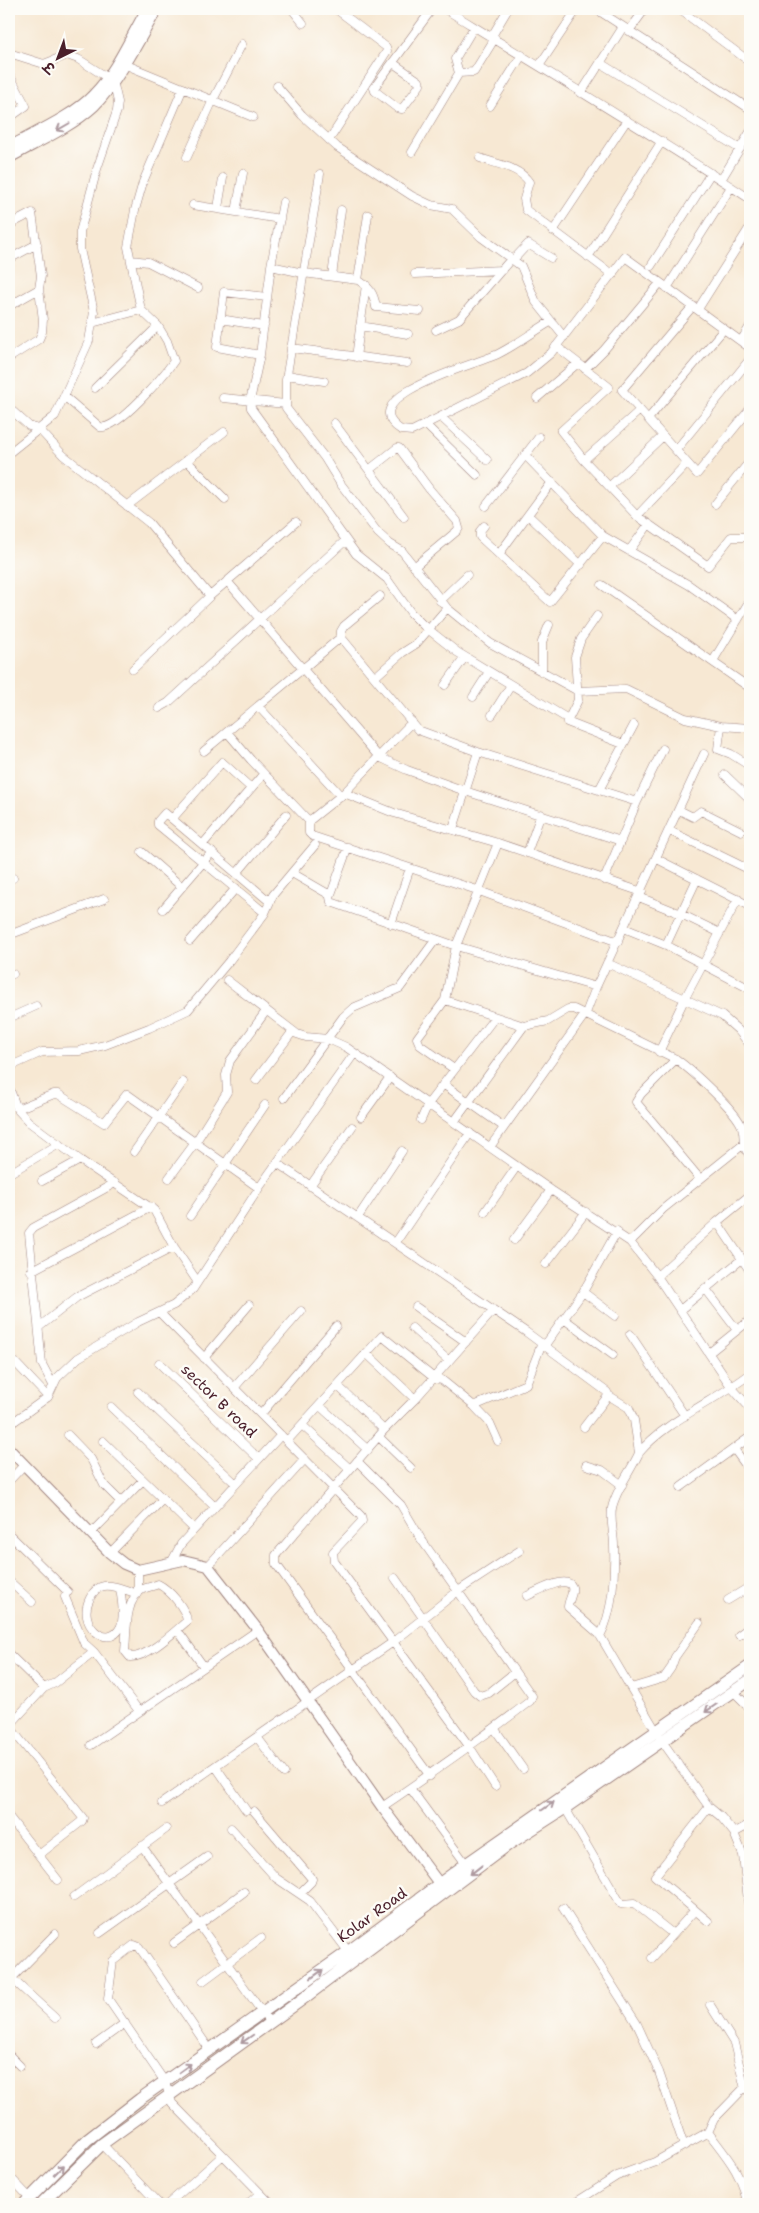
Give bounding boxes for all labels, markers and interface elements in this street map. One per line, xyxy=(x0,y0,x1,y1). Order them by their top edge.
north arrow xyxy=(32,32,82,82)
text: उ xyxy=(39,57,60,79)
one-way arrow xyxy=(56,122,71,132)
street label: sector B road xyxy=(177,1360,262,1443)
one-way arrow xyxy=(704,1703,718,1713)
one-way arrow xyxy=(541,1801,555,1811)
one-way arrow xyxy=(470,1864,483,1875)
street label: Kolar Road xyxy=(333,1883,411,1947)
one-way arrow xyxy=(310,1969,324,1979)
one-way arrow xyxy=(240,2034,254,2044)
one-way arrow xyxy=(178,2063,192,2073)
one-way arrow xyxy=(53,2164,65,2176)

